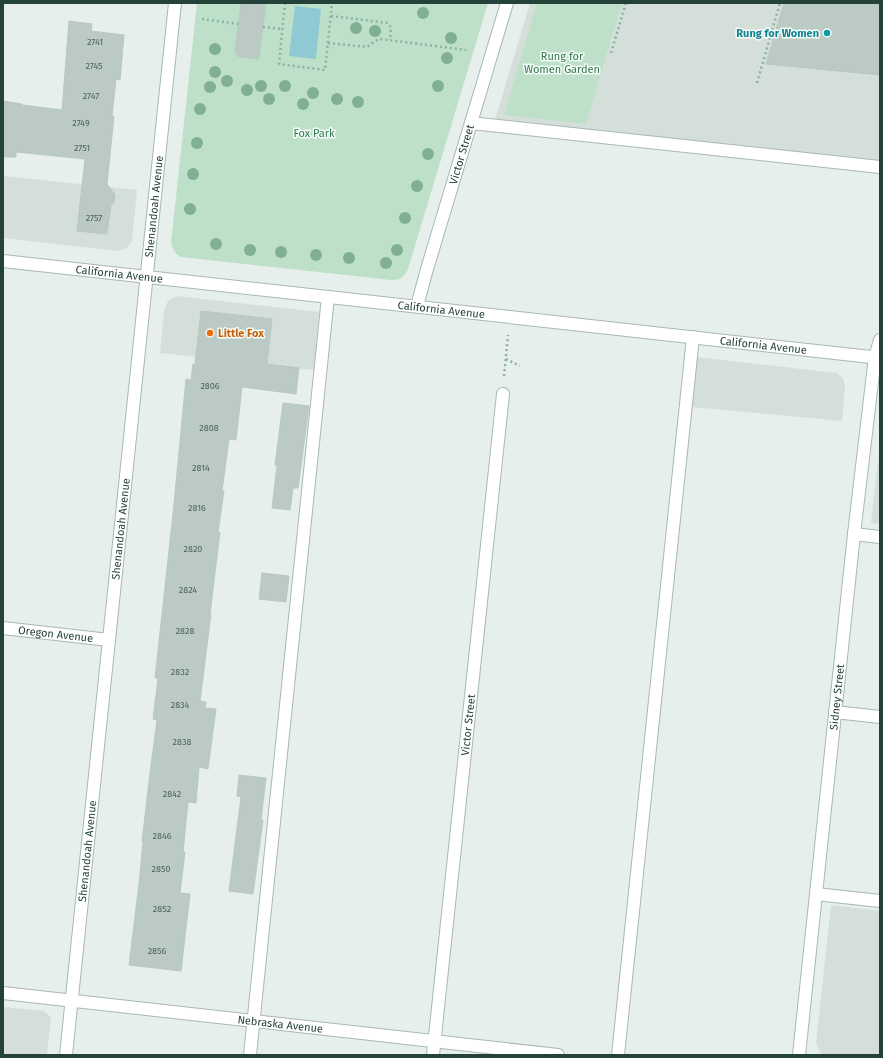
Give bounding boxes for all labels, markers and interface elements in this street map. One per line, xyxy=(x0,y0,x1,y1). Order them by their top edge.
place label: Rung for Women xyxy=(736,27,819,40)
marker: Rung for Women xyxy=(822,28,832,38)
house number: 2741 xyxy=(87,37,103,47)
park label: Rung for Women Garden xyxy=(524,50,600,76)
house number: 2745 xyxy=(85,61,103,71)
house number: 2747 xyxy=(83,91,99,101)
house number: 2749 xyxy=(72,118,90,128)
street label: Victor Street xyxy=(446,123,477,186)
park label: Fox Park xyxy=(293,127,335,140)
house number: 2751 xyxy=(74,143,90,153)
street label: Shenandoah Avenue xyxy=(142,155,166,258)
house number: 2757 xyxy=(86,213,102,223)
street label: California Avenue xyxy=(75,263,164,285)
street label: California Avenue xyxy=(397,298,486,321)
place label: Little Fox xyxy=(218,327,264,340)
marker: Little Fox xyxy=(205,328,215,338)
street label: California Avenue xyxy=(719,334,808,356)
house number: 2806 xyxy=(200,381,220,391)
house number: 2808 xyxy=(199,423,219,433)
house number: 2814 xyxy=(192,463,210,473)
street label: Shenandoah Avenue xyxy=(109,477,132,580)
house number: 2816 xyxy=(188,503,206,513)
house number: 2820 xyxy=(184,544,202,554)
house number: 2824 xyxy=(179,585,197,595)
street label: Oregon Avenue xyxy=(17,623,94,645)
house number: 2828 xyxy=(176,626,194,636)
street label: Sidney Street xyxy=(827,663,847,731)
house number: 2832 xyxy=(171,667,189,677)
street label: Victor Street xyxy=(458,693,478,756)
house number: 2834 xyxy=(171,700,190,710)
house number: 2838 xyxy=(173,737,191,747)
house number: 2842 xyxy=(163,789,181,799)
street label: Shenandoah Avenue xyxy=(75,800,99,903)
house number: 2846 xyxy=(153,831,172,841)
house number: 2850 xyxy=(152,864,170,874)
house number: 2852 xyxy=(153,904,171,914)
house number: 2856 xyxy=(148,946,167,956)
street label: Nebraska Avenue xyxy=(237,1013,324,1035)

